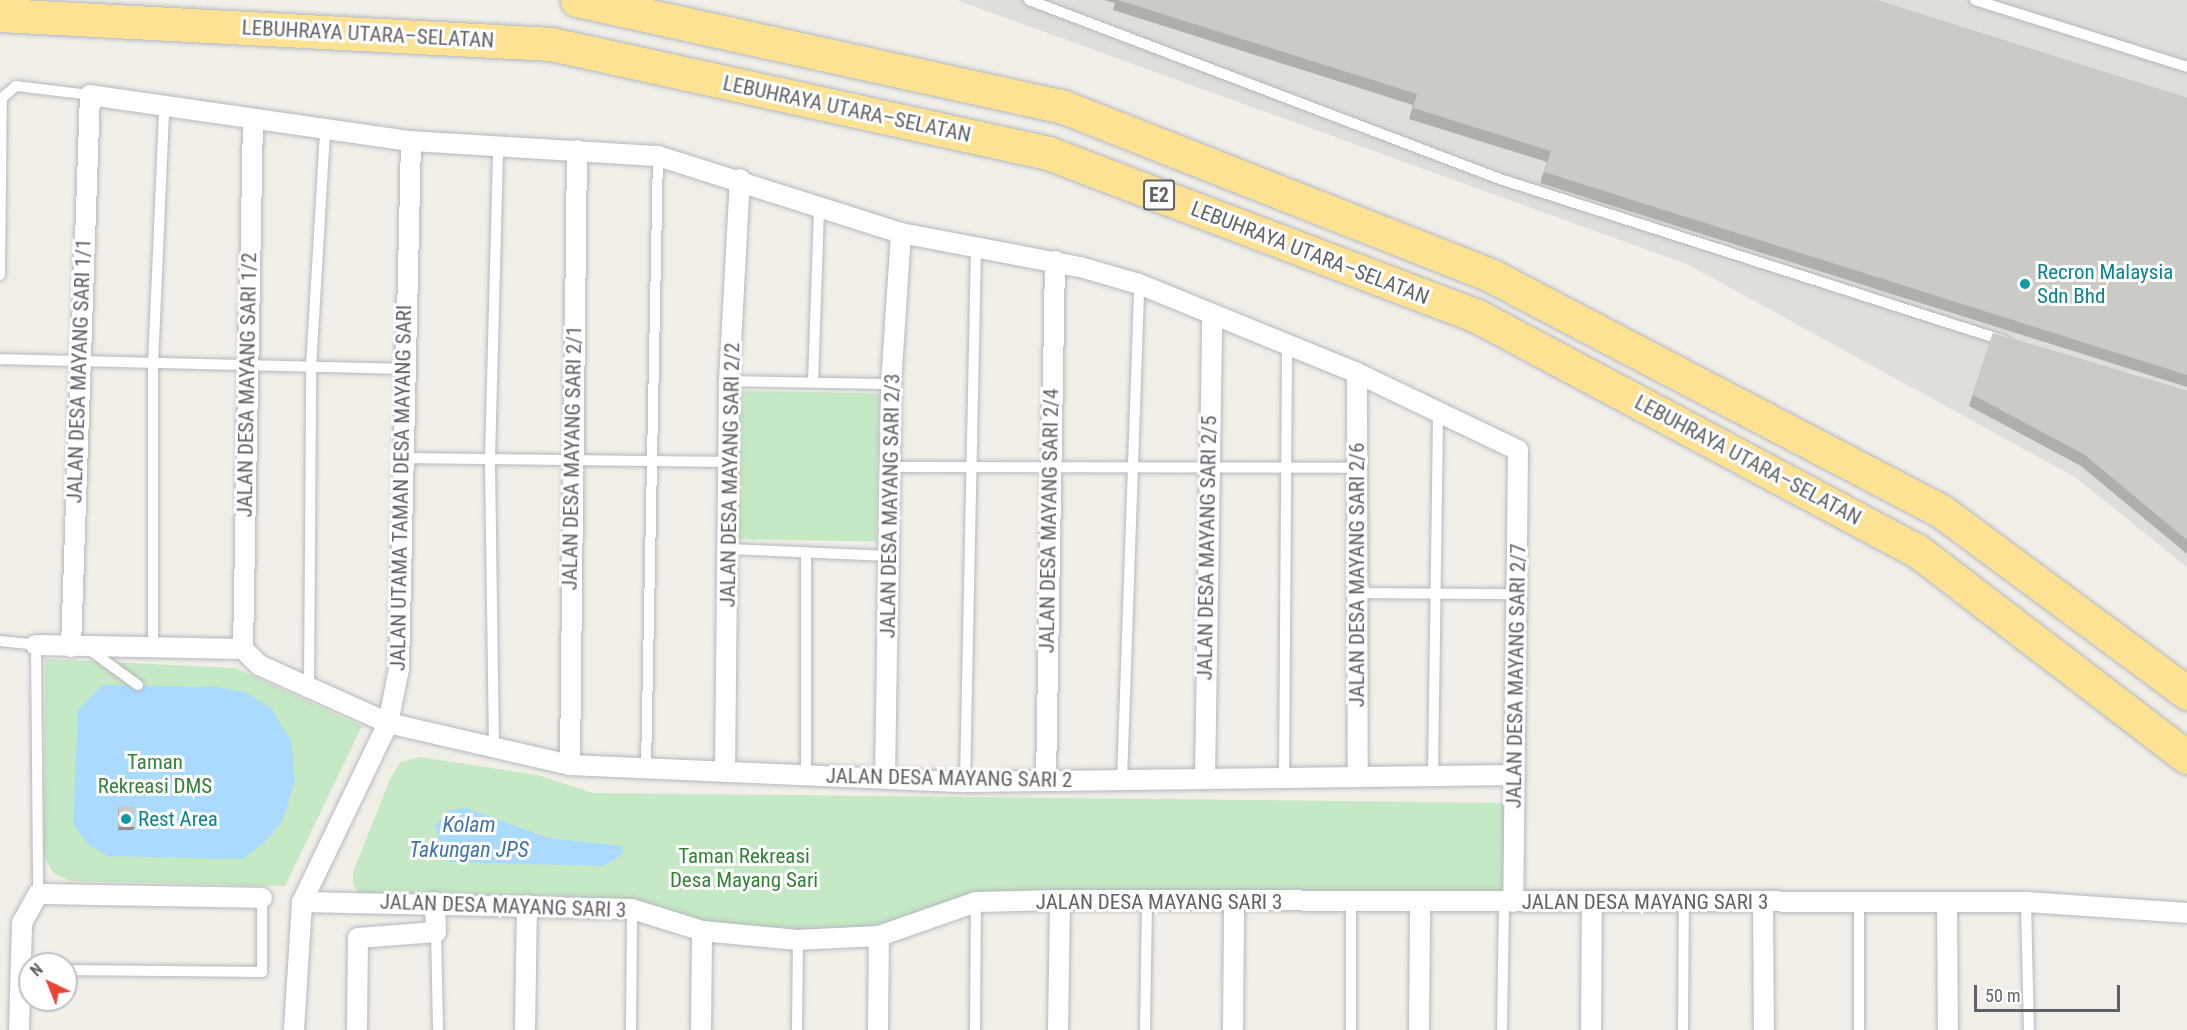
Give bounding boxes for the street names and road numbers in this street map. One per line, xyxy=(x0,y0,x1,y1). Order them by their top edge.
street label: LEBUHRAYA UTARA–SELATAN xyxy=(241,15,495,53)
street label: LEBUHRAYA UTARA–SELATAN xyxy=(721,70,973,148)
road number: E2 xyxy=(1142,178,1176,212)
street label: LEBUHRAYA UTARA–SELATAN xyxy=(1187,196,1433,310)
street label: JALAN DESA MAYANG SARI 1/1 xyxy=(62,238,96,504)
street label: JALAN DESA MAYANG SARI 1/2 xyxy=(232,252,262,518)
street label: JALAN UTAMA TAMAN DESA MAYANG SARI xyxy=(385,304,417,672)
street label: JALAN DESA MAYANG SARI 2/1 xyxy=(557,325,587,591)
street label: JALAN DESA MAYANG SARI 2/2 xyxy=(715,342,745,608)
street label: JALAN DESA MAYANG SARI 2/3 xyxy=(875,373,905,639)
street label: JALAN DESA MAYANG SARI 2/4 xyxy=(1034,388,1064,654)
street label: LEBUHRAYA UTARA–SELATAN xyxy=(1630,390,1866,530)
street label: JALAN DESA MAYANG SARI 2/5 xyxy=(1192,415,1222,681)
street label: JALAN DESA MAYANG SARI 2/6 xyxy=(1344,443,1370,707)
street label: JALAN DESA MAYANG SARI 2/7 xyxy=(1501,543,1531,809)
street label: JALAN DESA MAYANG SARI 2 xyxy=(826,763,1072,793)
street label: JALAN DESA MAYANG SARI 3 xyxy=(379,889,627,923)
street label: JALAN DESA MAYANG SARI 3 xyxy=(1036,889,1282,915)
street label: JALAN DESA MAYANG SARI 3 xyxy=(1522,889,1768,915)

